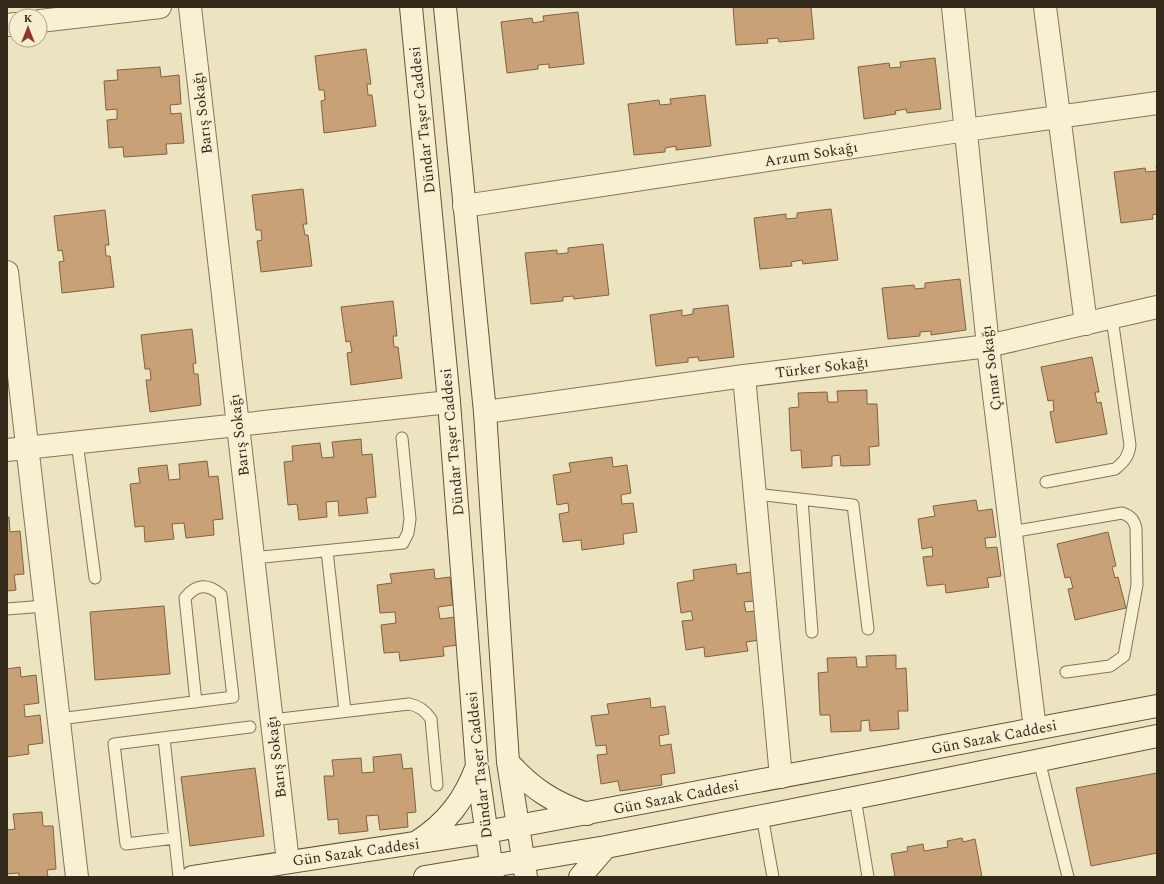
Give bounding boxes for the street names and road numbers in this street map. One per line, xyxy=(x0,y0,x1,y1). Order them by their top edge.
street label: Dündar Taşer Caddesi xyxy=(403,45,442,195)
street label: Barış Sokağı xyxy=(186,70,219,155)
street label: Arzum Sokağı xyxy=(763,136,859,173)
street label: Çınar Sokağı xyxy=(975,324,1008,412)
street label: Türker Sokağı xyxy=(774,350,870,385)
street label: Dündar Taşer Caddesi xyxy=(435,367,470,517)
street label: Barış Sokağı xyxy=(223,392,256,477)
street label: Dündar Taşer Caddesi xyxy=(460,690,499,840)
street label: Barış Sokağı xyxy=(260,714,293,799)
street label: Gün Sazak Caddesi xyxy=(929,714,1059,761)
street label: Gün Sazak Caddesi xyxy=(611,774,741,821)
street label: Gün Sazak Caddesi xyxy=(291,832,421,873)

